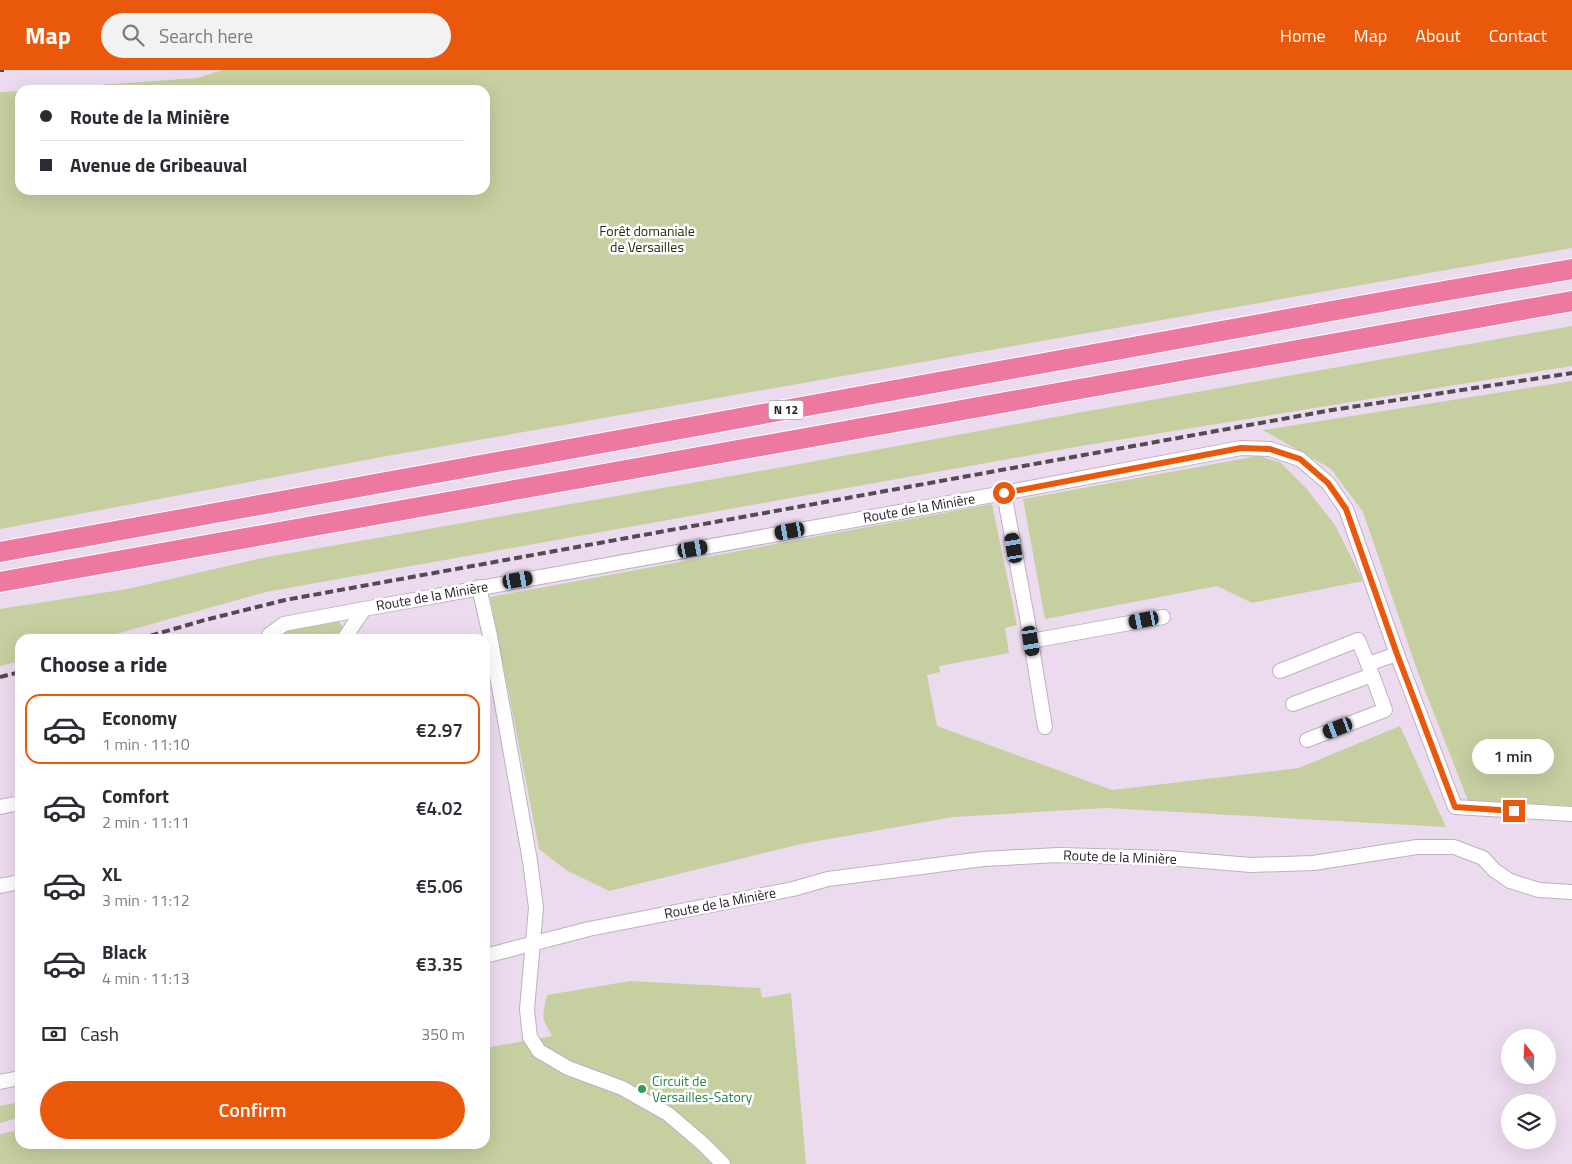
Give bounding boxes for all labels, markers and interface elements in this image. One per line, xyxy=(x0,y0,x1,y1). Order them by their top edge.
search box xyxy=(101,13,451,58)
text: Map xyxy=(25,17,71,53)
icon: search xyxy=(119,21,147,49)
text: Search here xyxy=(159,21,253,50)
text: Home xyxy=(1280,22,1326,49)
text: Map xyxy=(1354,22,1387,49)
text: About xyxy=(1415,22,1461,49)
text: Contact xyxy=(1489,22,1547,49)
text: Route de la Minière xyxy=(70,102,229,131)
text: Avenue de Gribeauval xyxy=(70,150,247,179)
park label: Forêt domaniale de Versailles xyxy=(599,220,695,257)
road number: N 12 xyxy=(768,400,804,420)
route start xyxy=(993,482,1015,504)
street label: Route de la Minière xyxy=(861,487,977,528)
car xyxy=(773,521,806,541)
car xyxy=(1004,532,1023,564)
car xyxy=(676,539,709,559)
car xyxy=(501,570,534,590)
street label: Route de la Minière xyxy=(374,575,490,616)
car xyxy=(1127,610,1160,630)
car xyxy=(1021,625,1040,657)
text: Choose a ride xyxy=(40,647,167,681)
text: Economy xyxy=(102,703,177,732)
icon: car xyxy=(42,707,87,752)
text: €2.97 xyxy=(416,715,463,744)
car xyxy=(1321,716,1354,740)
text: 1 min · 11:10 xyxy=(102,732,190,756)
callout: 1 min xyxy=(1473,738,1555,774)
text: 1 min xyxy=(1494,744,1532,768)
text: Comfort xyxy=(102,781,169,810)
icon: car xyxy=(42,785,87,830)
text: €4.02 xyxy=(416,793,463,822)
route end xyxy=(1503,800,1525,822)
text: 2 min · 11:11 xyxy=(102,810,190,834)
street label: Route de la Minière xyxy=(1063,844,1177,869)
text: XL xyxy=(102,859,122,888)
icon: car xyxy=(42,863,87,908)
text: €5.06 xyxy=(416,871,463,900)
street label: Route de la Minière xyxy=(662,881,778,924)
text: 3 min · 11:12 xyxy=(102,888,190,912)
text: Black xyxy=(102,937,147,966)
icon: car xyxy=(42,941,87,986)
text: €3.35 xyxy=(416,949,463,978)
text: 4 min · 11:13 xyxy=(102,966,190,990)
text: Cash xyxy=(80,1019,119,1048)
icon: cash xyxy=(40,1020,68,1048)
text: 350 m xyxy=(421,1022,465,1046)
north arrow xyxy=(1501,1029,1556,1084)
map controls xyxy=(1501,1029,1556,1149)
place label: Circuit de Versailles-Satory xyxy=(652,1070,753,1107)
button: Confirm xyxy=(40,1081,465,1139)
marker: Circuit de Versailles-Satory xyxy=(636,1083,648,1095)
button: layers xyxy=(1501,1094,1556,1149)

